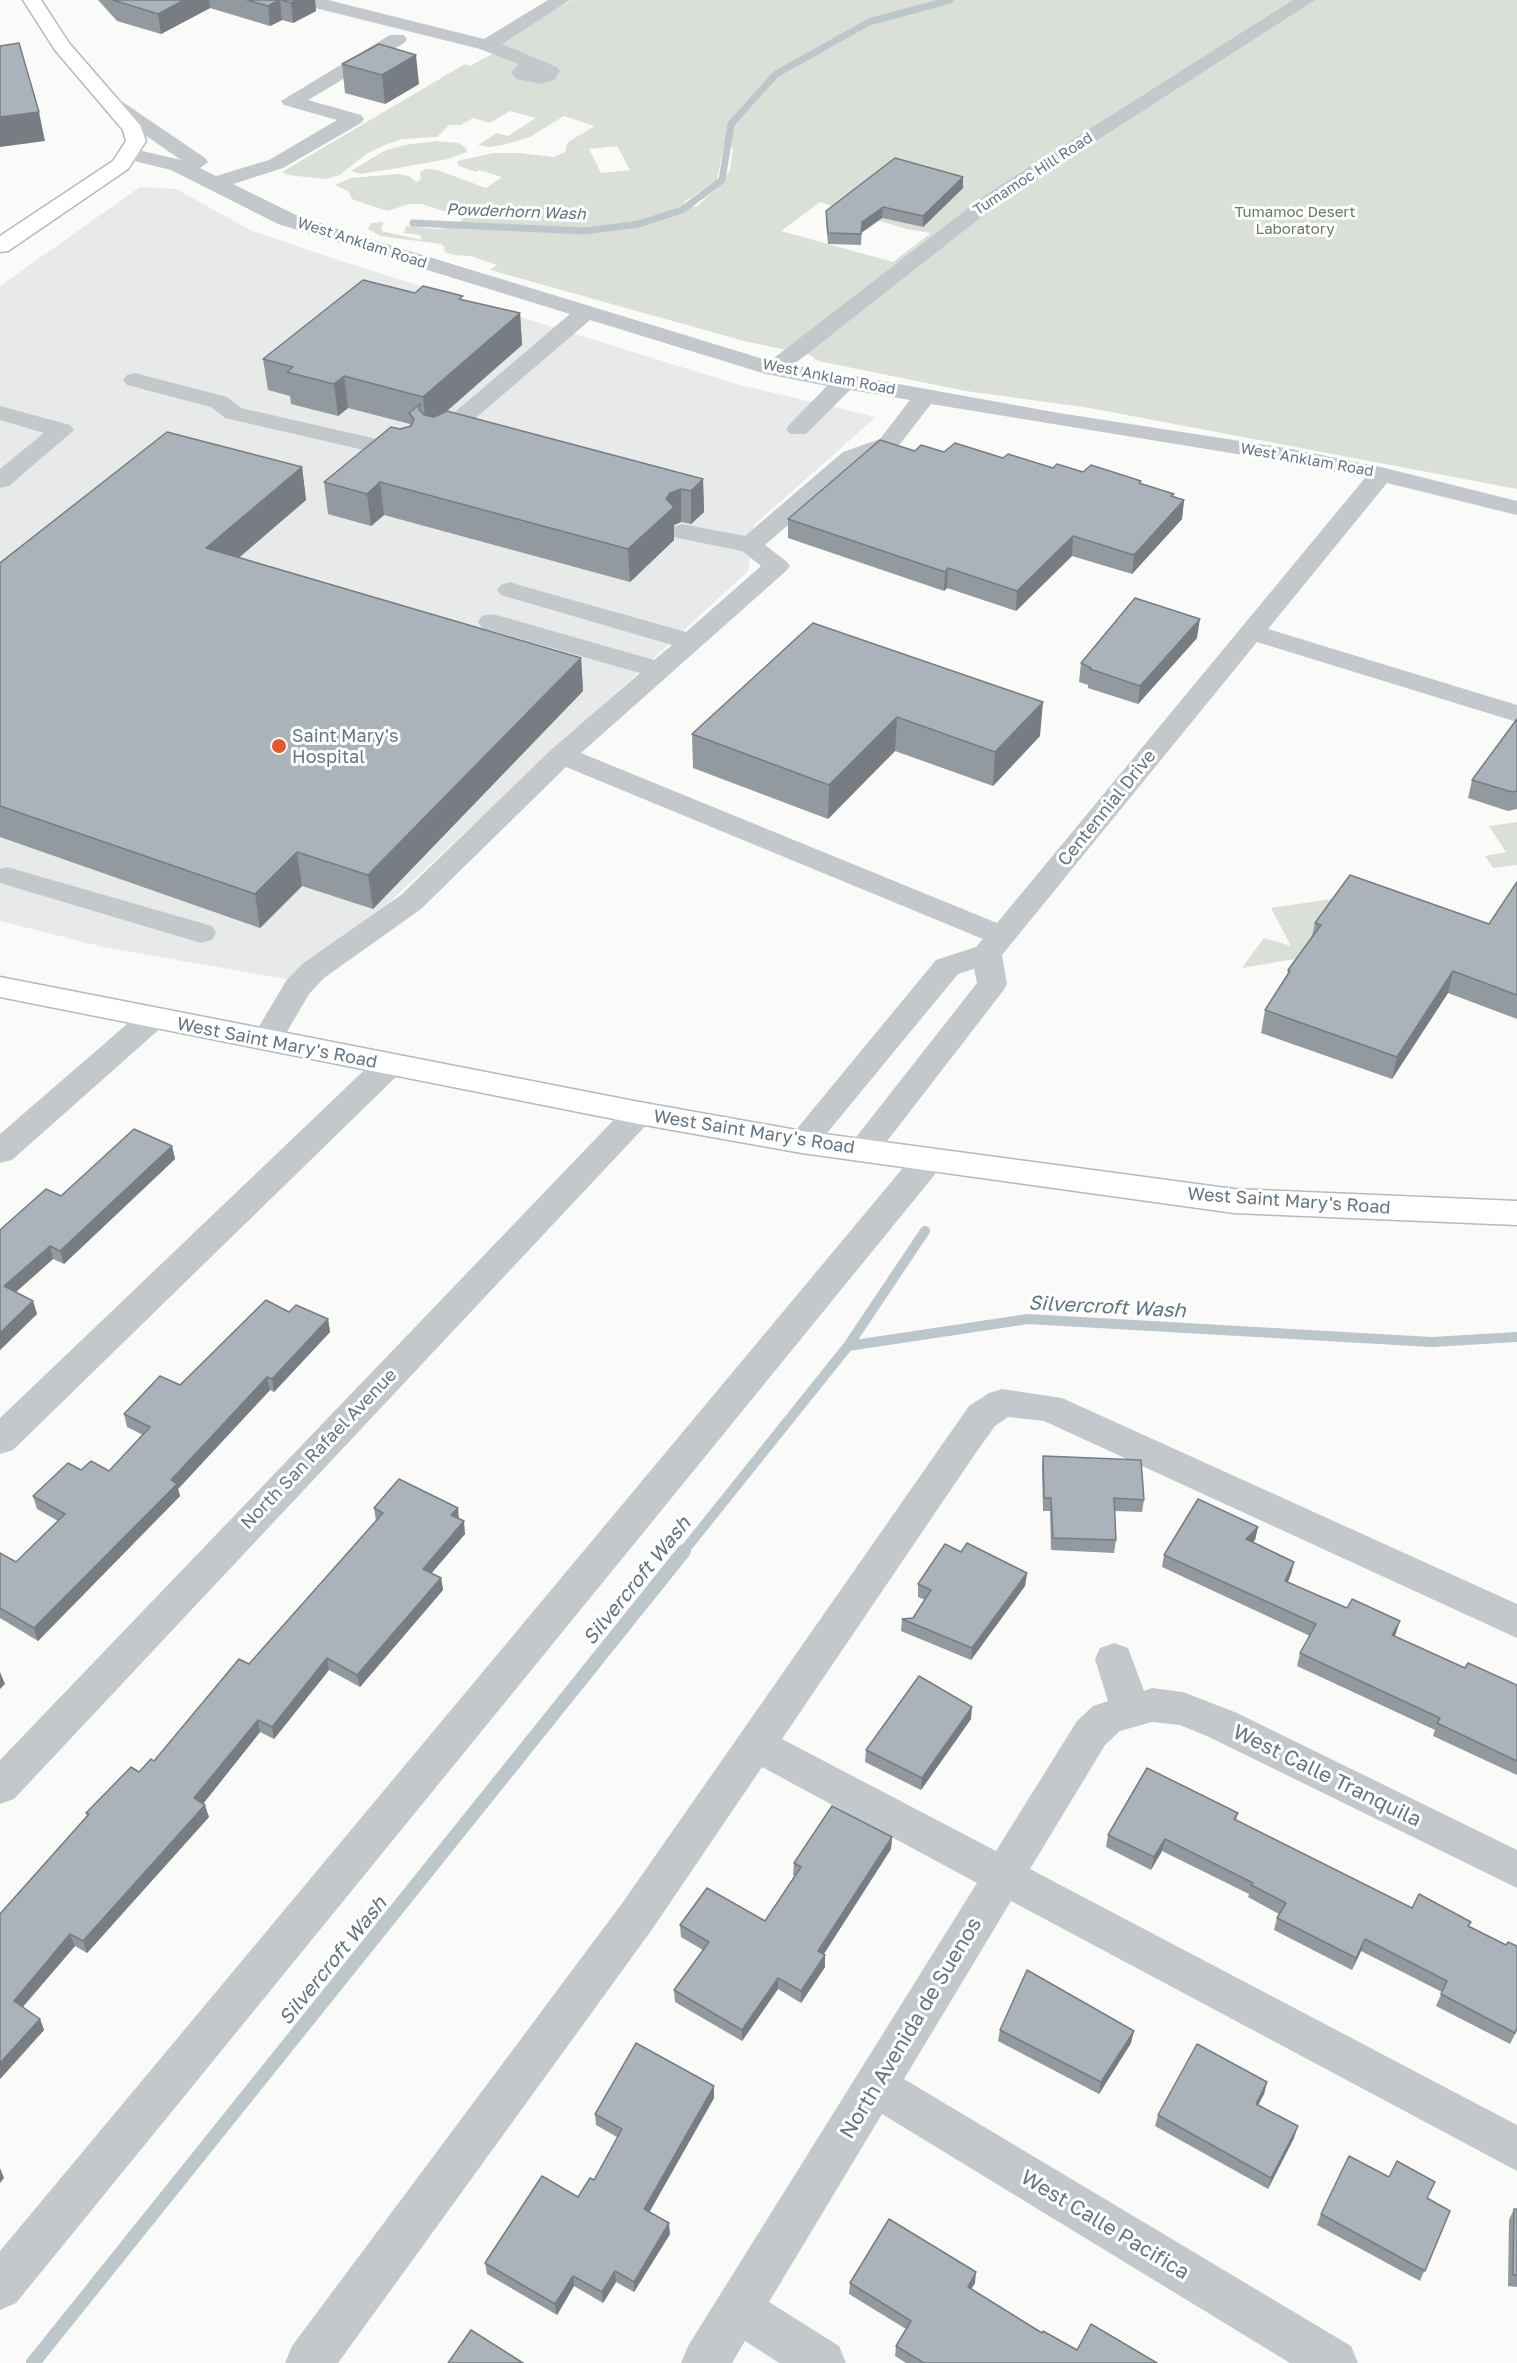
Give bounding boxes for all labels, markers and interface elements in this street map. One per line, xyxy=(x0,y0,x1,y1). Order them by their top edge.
street label: Tumamoc Hill Road xyxy=(970,129,1096,219)
water label: Powderhorn Wash xyxy=(446,200,586,224)
park label: Tumamoc Desert Laboratory xyxy=(1235,203,1355,238)
street label: West Anklam Road xyxy=(295,214,429,272)
street label: West Anklam Road xyxy=(761,355,897,399)
street label: West Anklam Road xyxy=(1239,439,1375,481)
place label: Saint Mary's Hospital xyxy=(292,725,399,768)
marker: Saint Mary's Hospital xyxy=(270,737,288,755)
street label: Centennial Drive xyxy=(1054,746,1160,870)
street label: West Saint Mary's Road xyxy=(175,1013,379,1073)
street label: West Saint Mary's Road xyxy=(652,1105,856,1159)
street label: West Saint Mary's Road xyxy=(1187,1183,1391,1219)
water label: Silvercroft Wash xyxy=(1028,1291,1186,1323)
street label: North San Rafael Avenue xyxy=(237,1364,401,1534)
water label: Silvercroft Wash xyxy=(578,1512,696,1650)
street label: West Calle Tranquila xyxy=(1229,1719,1425,1833)
water label: Silvercroft Wash xyxy=(274,1892,392,2030)
street label: North Avenida de Suenos xyxy=(835,1913,987,2143)
street label: West Calle Pacifica xyxy=(1016,2165,1194,2285)

